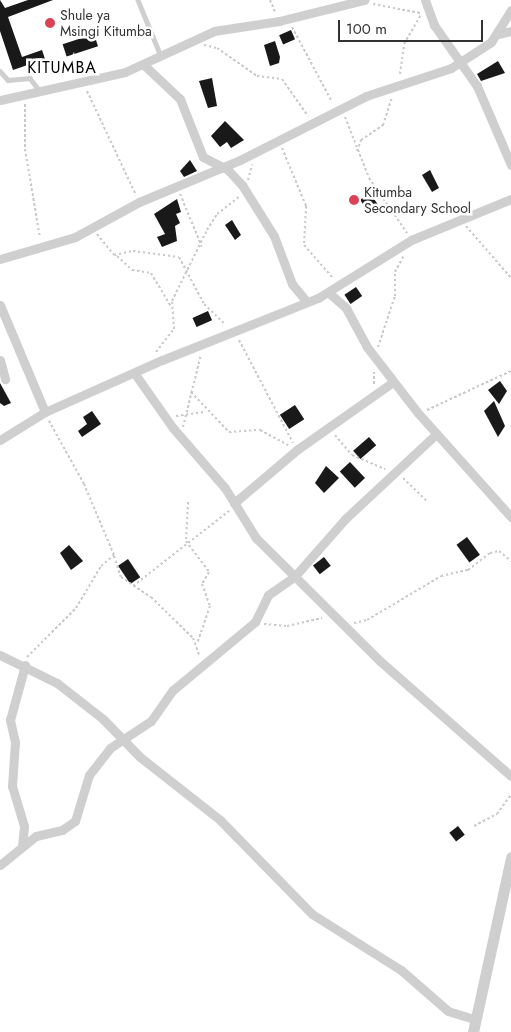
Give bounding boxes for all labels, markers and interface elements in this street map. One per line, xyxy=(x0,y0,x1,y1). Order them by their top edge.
place label: Shule ya Msingi Kitumba xyxy=(60,7,152,40)
scale bar xyxy=(341,10,486,42)
marker: Shule ya Msingi Kitumba xyxy=(44,17,56,29)
text: 100 m xyxy=(346,18,387,40)
district label: KITUMBA xyxy=(26,58,98,78)
place label: Kitumba Secondary School xyxy=(364,184,471,216)
marker: Kitumba Secondary School xyxy=(348,194,360,206)

